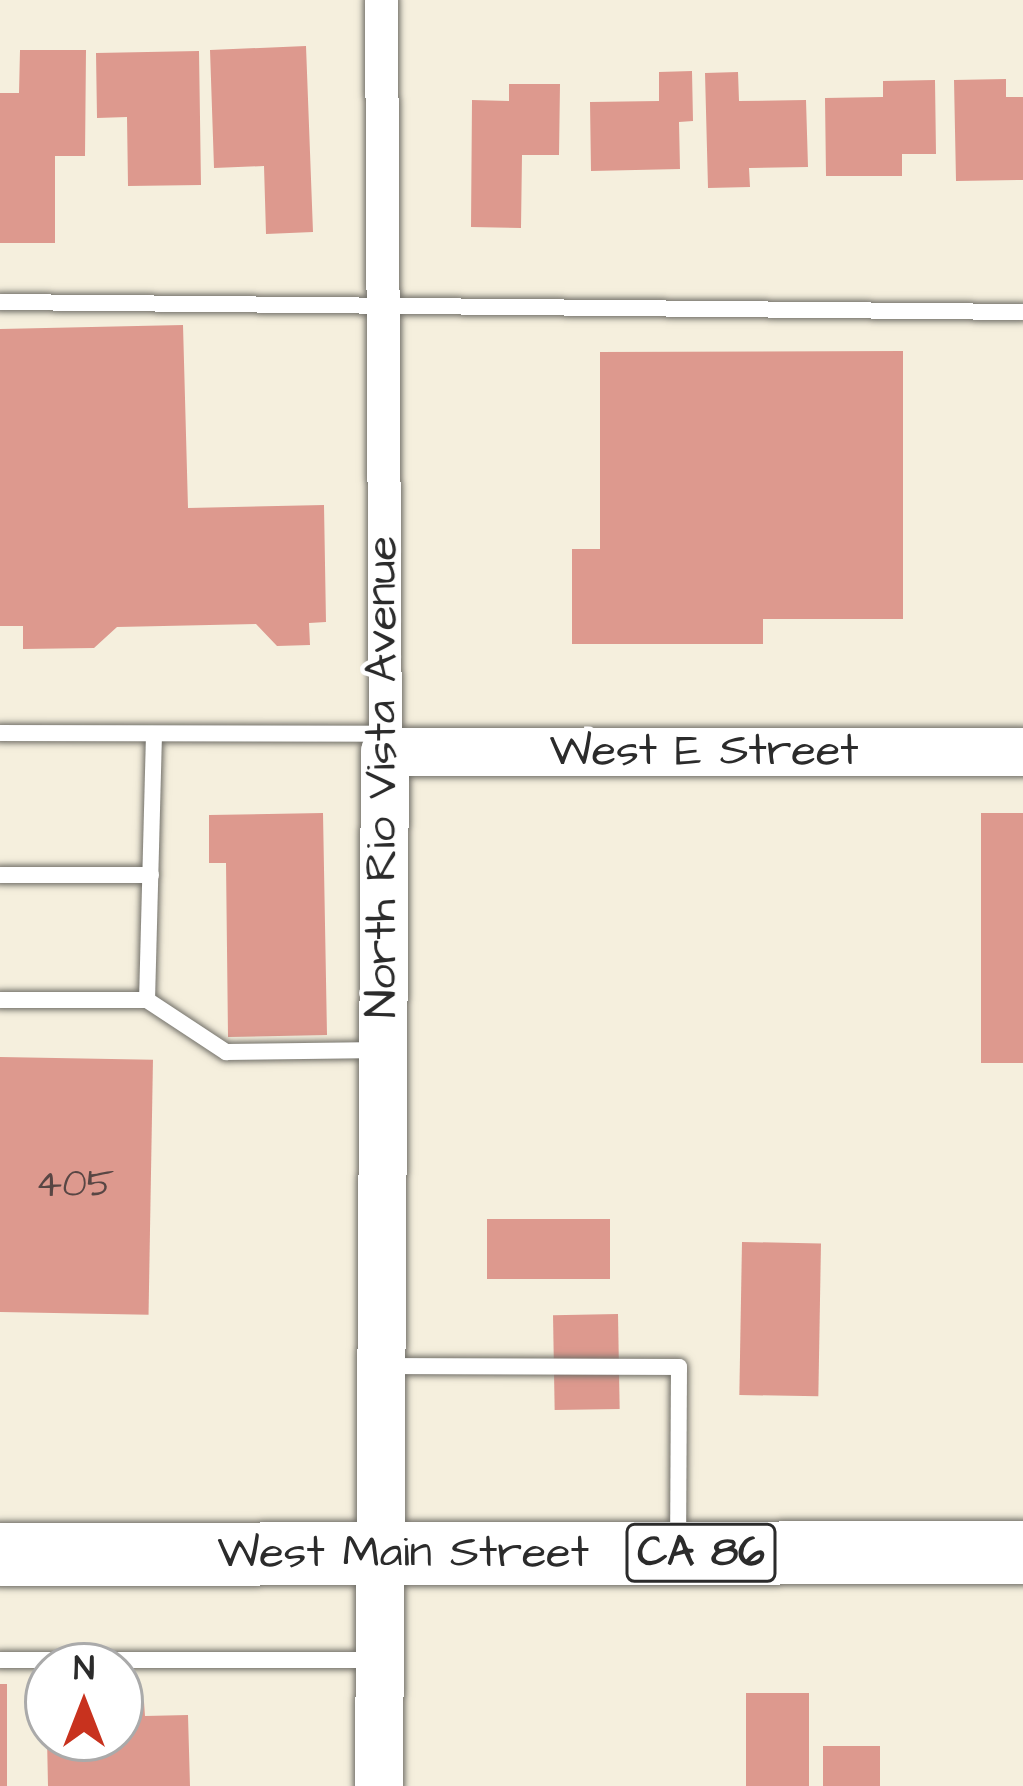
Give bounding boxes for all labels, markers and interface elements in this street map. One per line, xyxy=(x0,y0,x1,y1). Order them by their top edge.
street label: North Rio Vista Avenue xyxy=(356,536,410,1018)
street label: West E Street xyxy=(550,725,858,779)
house number: 405 xyxy=(36,1162,114,1208)
road number: CA 86 xyxy=(623,1517,779,1589)
street label: West Main Street xyxy=(217,1527,589,1581)
north arrow xyxy=(24,1642,144,1762)
text: N xyxy=(74,1646,94,1692)

